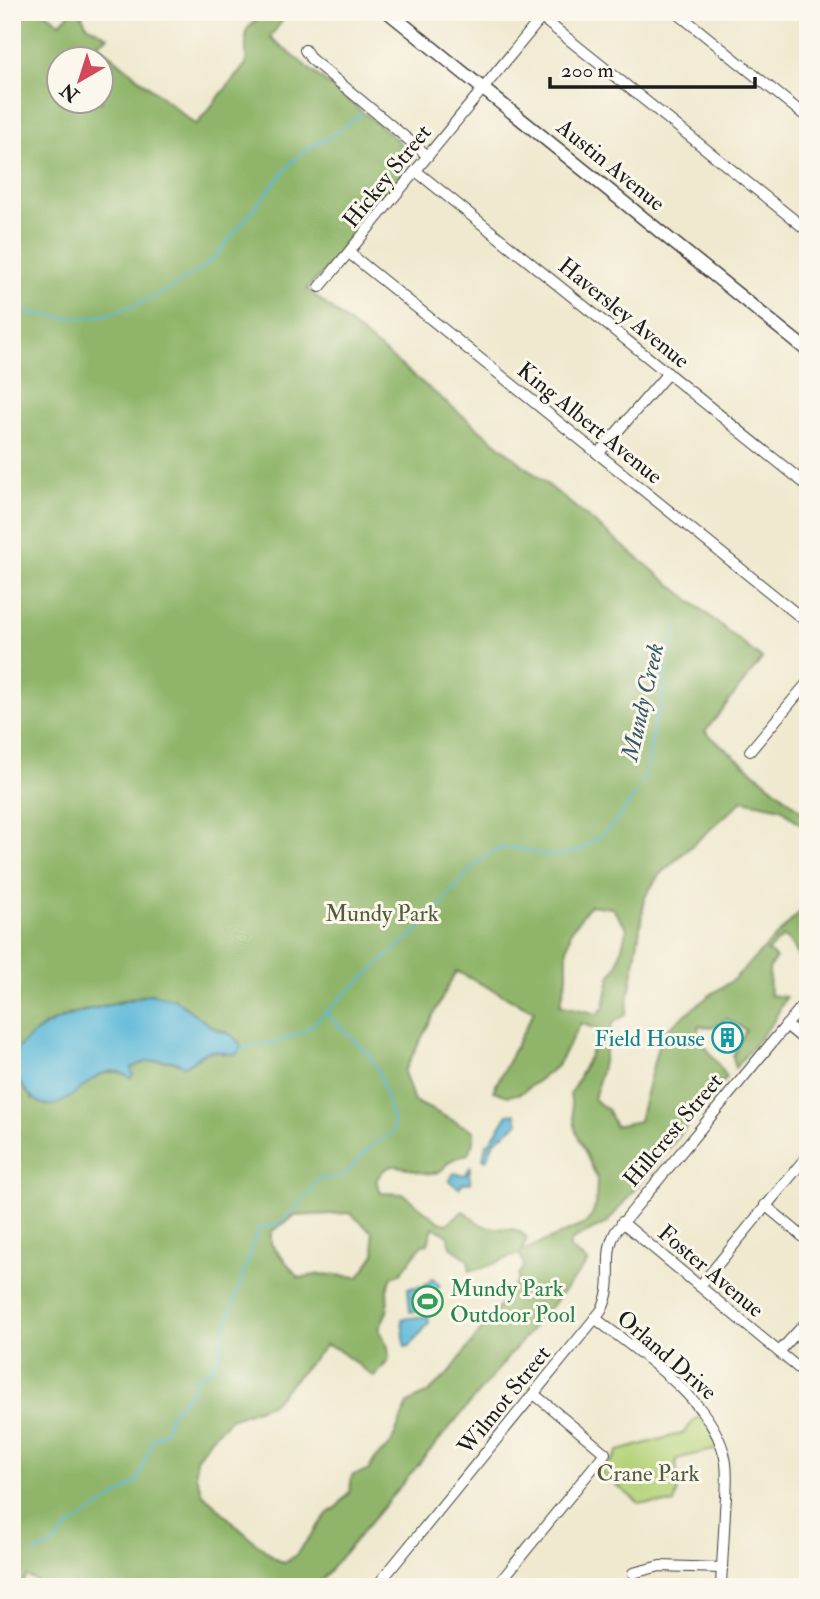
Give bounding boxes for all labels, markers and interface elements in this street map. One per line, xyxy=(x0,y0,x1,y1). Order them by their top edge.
north arrow xyxy=(46,46,116,116)
scale bar xyxy=(550,46,755,90)
text: 200 m xyxy=(561,57,614,84)
text: N xyxy=(55,77,85,108)
street label: Austin Avenue xyxy=(550,112,671,218)
street label: Hickey Street xyxy=(336,118,438,234)
street label: Haversley Avenue xyxy=(552,251,696,375)
street label: King Albert Avenue xyxy=(511,355,669,491)
water label: Mundy Creek xyxy=(614,640,672,766)
park label: Mundy Park xyxy=(325,899,439,928)
building icon: Field House xyxy=(711,1021,745,1055)
place label: Field House xyxy=(594,1024,705,1053)
street label: Hillcrest Street xyxy=(617,1067,729,1193)
street label: Foster Avenue xyxy=(652,1218,770,1324)
place label: Mundy Park Outdoor Pool xyxy=(450,1274,576,1329)
sports icon: Mundy Park Outdoor Pool xyxy=(410,1284,444,1318)
street label: Orland Drive xyxy=(611,1304,723,1407)
street label: Wilmot Street xyxy=(451,1340,557,1461)
park label: Crane Park xyxy=(597,1459,699,1488)

